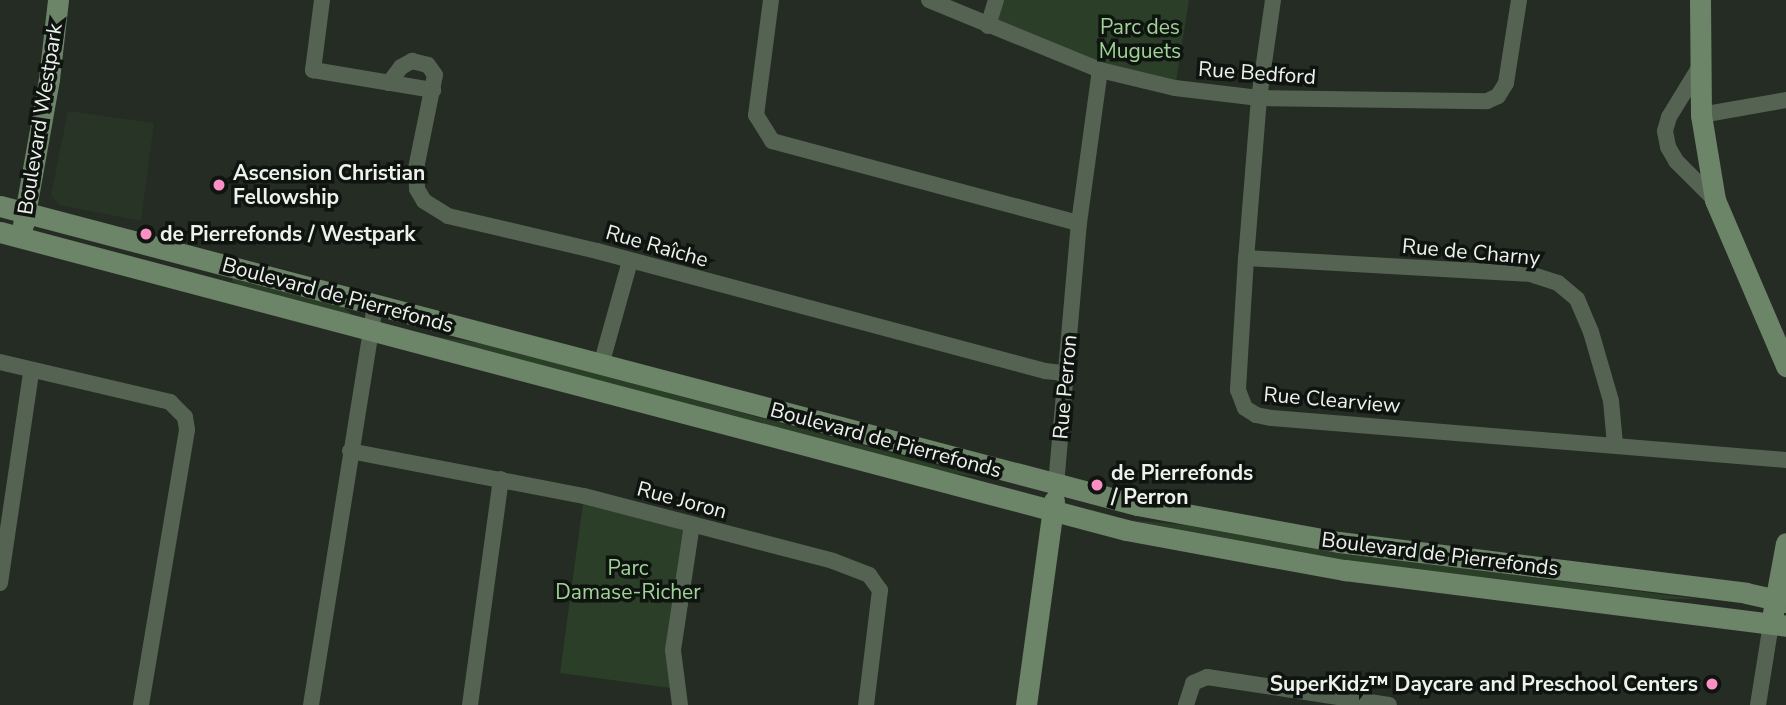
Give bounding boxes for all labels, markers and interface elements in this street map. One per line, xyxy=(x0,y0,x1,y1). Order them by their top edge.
park label: Parc des Muguets xyxy=(1099,14,1181,64)
street label: Boulevard Westpark xyxy=(12,22,68,216)
street label: Rue Bedford xyxy=(1197,56,1317,90)
place label: Ascension Christian Fellowship xyxy=(233,160,425,210)
marker: Ascension Christian Fellowship xyxy=(211,177,227,193)
street label: Rue Raîche xyxy=(603,219,711,273)
place label: de Pierrefonds / Westpark xyxy=(160,221,415,247)
marker: de Pierrefonds / Westpark xyxy=(138,226,154,242)
street label: Rue de Charny xyxy=(1401,233,1541,271)
street label: Boulevard de Pierrefonds xyxy=(220,252,456,338)
street label: Rue Perron xyxy=(1048,334,1082,440)
street label: Rue Clearview xyxy=(1262,381,1402,419)
street label: Boulevard de Pierrefonds xyxy=(768,397,1004,483)
place label: de Pierrefonds / Perron xyxy=(1111,460,1253,510)
street label: Rue Joron xyxy=(634,476,730,524)
marker: de Pierrefonds / Perron xyxy=(1089,477,1105,493)
street label: Boulevard de Pierrefonds xyxy=(1320,527,1560,581)
park label: Parc Damase-Richer xyxy=(555,555,701,605)
place label: SuperKidz™ Daycare and Preschool Centers xyxy=(1270,671,1698,697)
marker: SuperKidz™ Daycare and Preschool Centers xyxy=(1704,676,1720,692)

